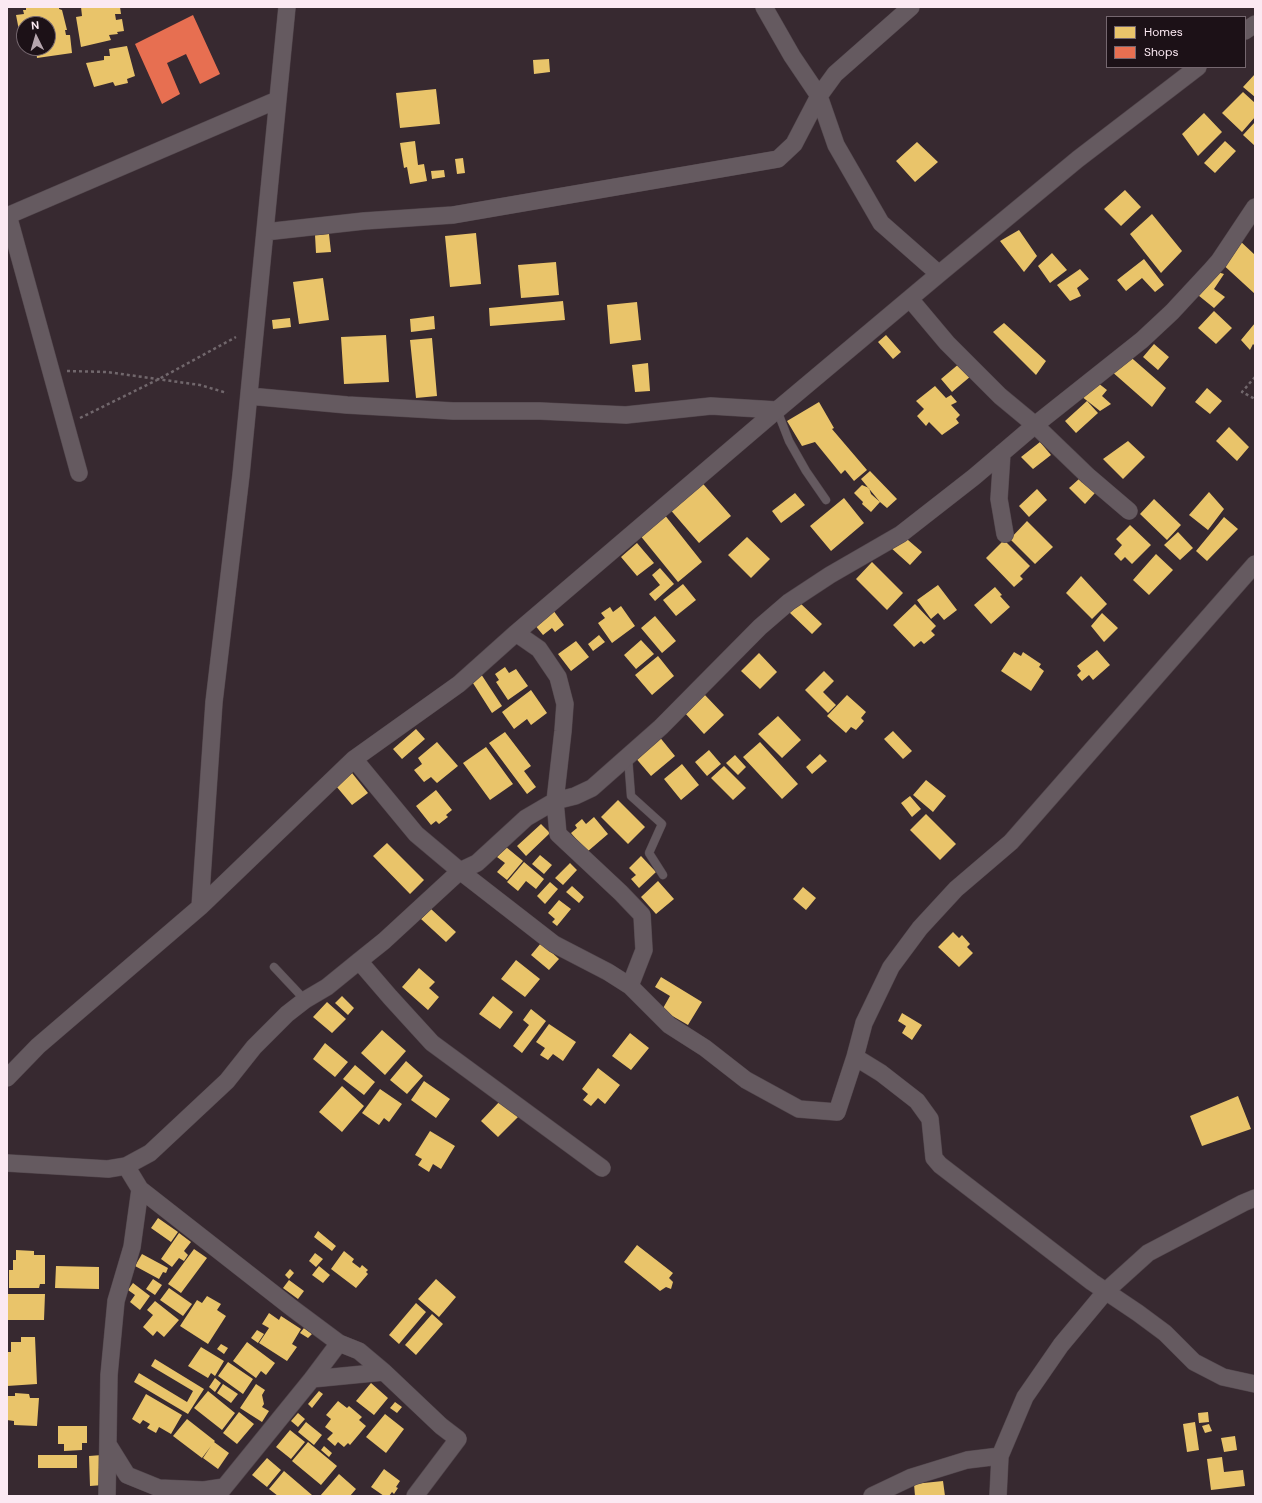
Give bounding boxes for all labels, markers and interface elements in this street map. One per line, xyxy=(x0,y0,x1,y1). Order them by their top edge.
north arrow xyxy=(16,16,56,56)
legend xyxy=(1106,16,1246,68)
text: N xyxy=(30,18,40,32)
text: Homes xyxy=(1144,24,1183,40)
text: Shops xyxy=(1144,44,1179,60)

